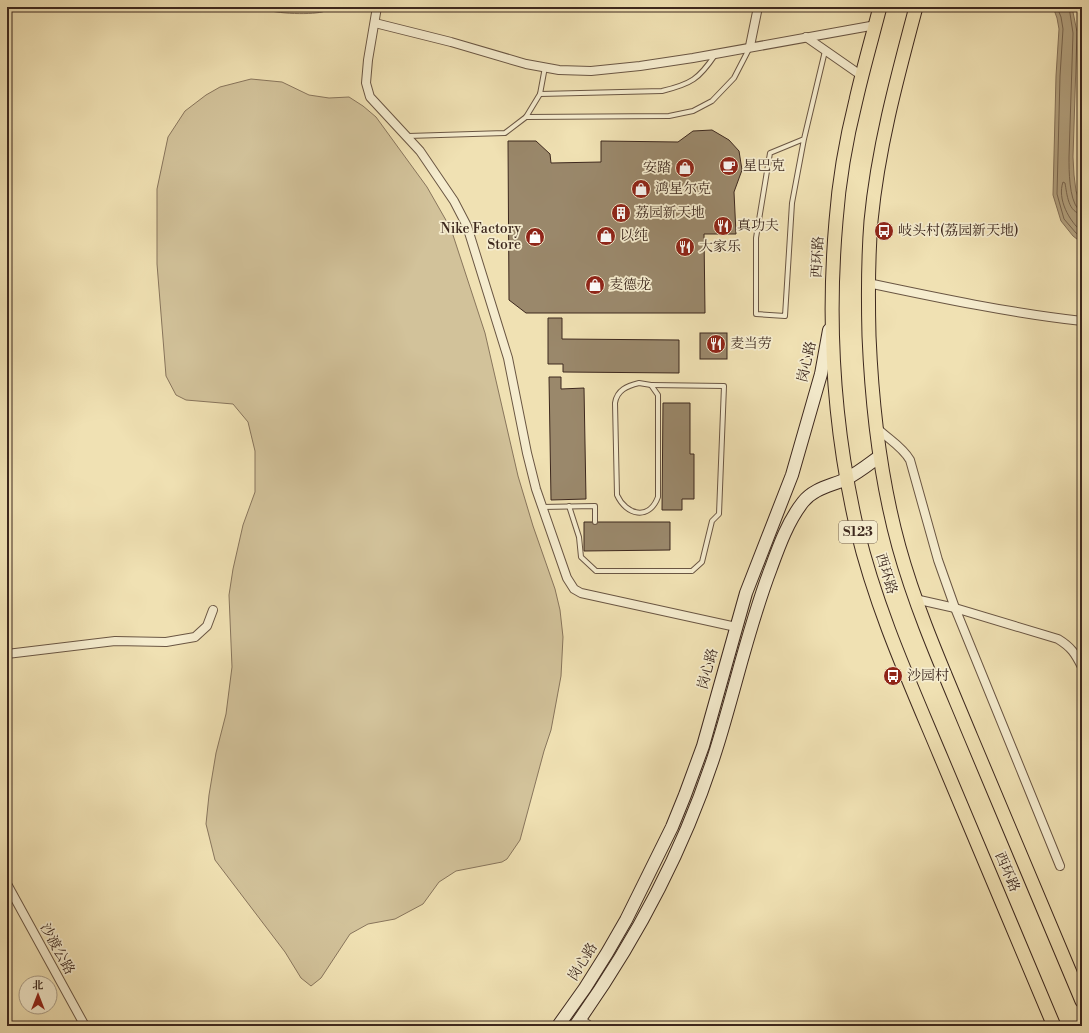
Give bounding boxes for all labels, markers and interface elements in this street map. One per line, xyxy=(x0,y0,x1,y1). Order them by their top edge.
cafe icon: 星巴克 xyxy=(718,155,740,177)
shop icon: 安踏 xyxy=(674,157,696,179)
place label: 星巴克 xyxy=(743,157,785,175)
place label: 安踏 xyxy=(643,159,671,177)
shop icon: 鸿星尔克 xyxy=(630,178,652,200)
place label: 鸿星尔克 xyxy=(655,180,711,198)
building icon: 荔园新天地 xyxy=(610,202,632,224)
place label: 荔园新天地 xyxy=(635,204,705,222)
restaurant icon: 真功夫 xyxy=(712,215,734,237)
place label: 真功夫 xyxy=(737,217,779,235)
place label: Nike Factory Store xyxy=(440,220,521,254)
bus stop icon: 岐头村(荔园新天地) xyxy=(873,220,895,242)
place label: 岐头村(荔园新天地) xyxy=(898,222,1019,240)
shop icon: 以纯 xyxy=(595,225,617,247)
shop icon: Nike Factory Store xyxy=(524,226,546,248)
place label: 以纯 xyxy=(620,227,648,245)
restaurant icon: 大家乐 xyxy=(674,236,696,258)
street label: 西环路 xyxy=(808,236,828,278)
place label: 大家乐 xyxy=(699,238,741,256)
shop icon: 麦德龙 xyxy=(584,274,606,296)
place label: 麦德龙 xyxy=(609,276,651,294)
restaurant icon: 麦当劳 xyxy=(705,333,727,355)
place label: 麦当劳 xyxy=(730,335,772,353)
street label: 岗心路 xyxy=(794,340,820,384)
road number: S123 xyxy=(839,521,877,543)
street label: 西环路 xyxy=(871,551,901,597)
street label: 岗心路 xyxy=(694,646,722,692)
bus stop icon: 沙园村 xyxy=(882,665,904,687)
place label: 沙园村 xyxy=(907,667,949,685)
street label: 西环路 xyxy=(991,849,1023,895)
street label: 沙渡公路 xyxy=(36,920,78,978)
street label: 岗心路 xyxy=(564,939,602,985)
north arrow xyxy=(18,975,58,1015)
text: 北 xyxy=(33,979,44,993)

